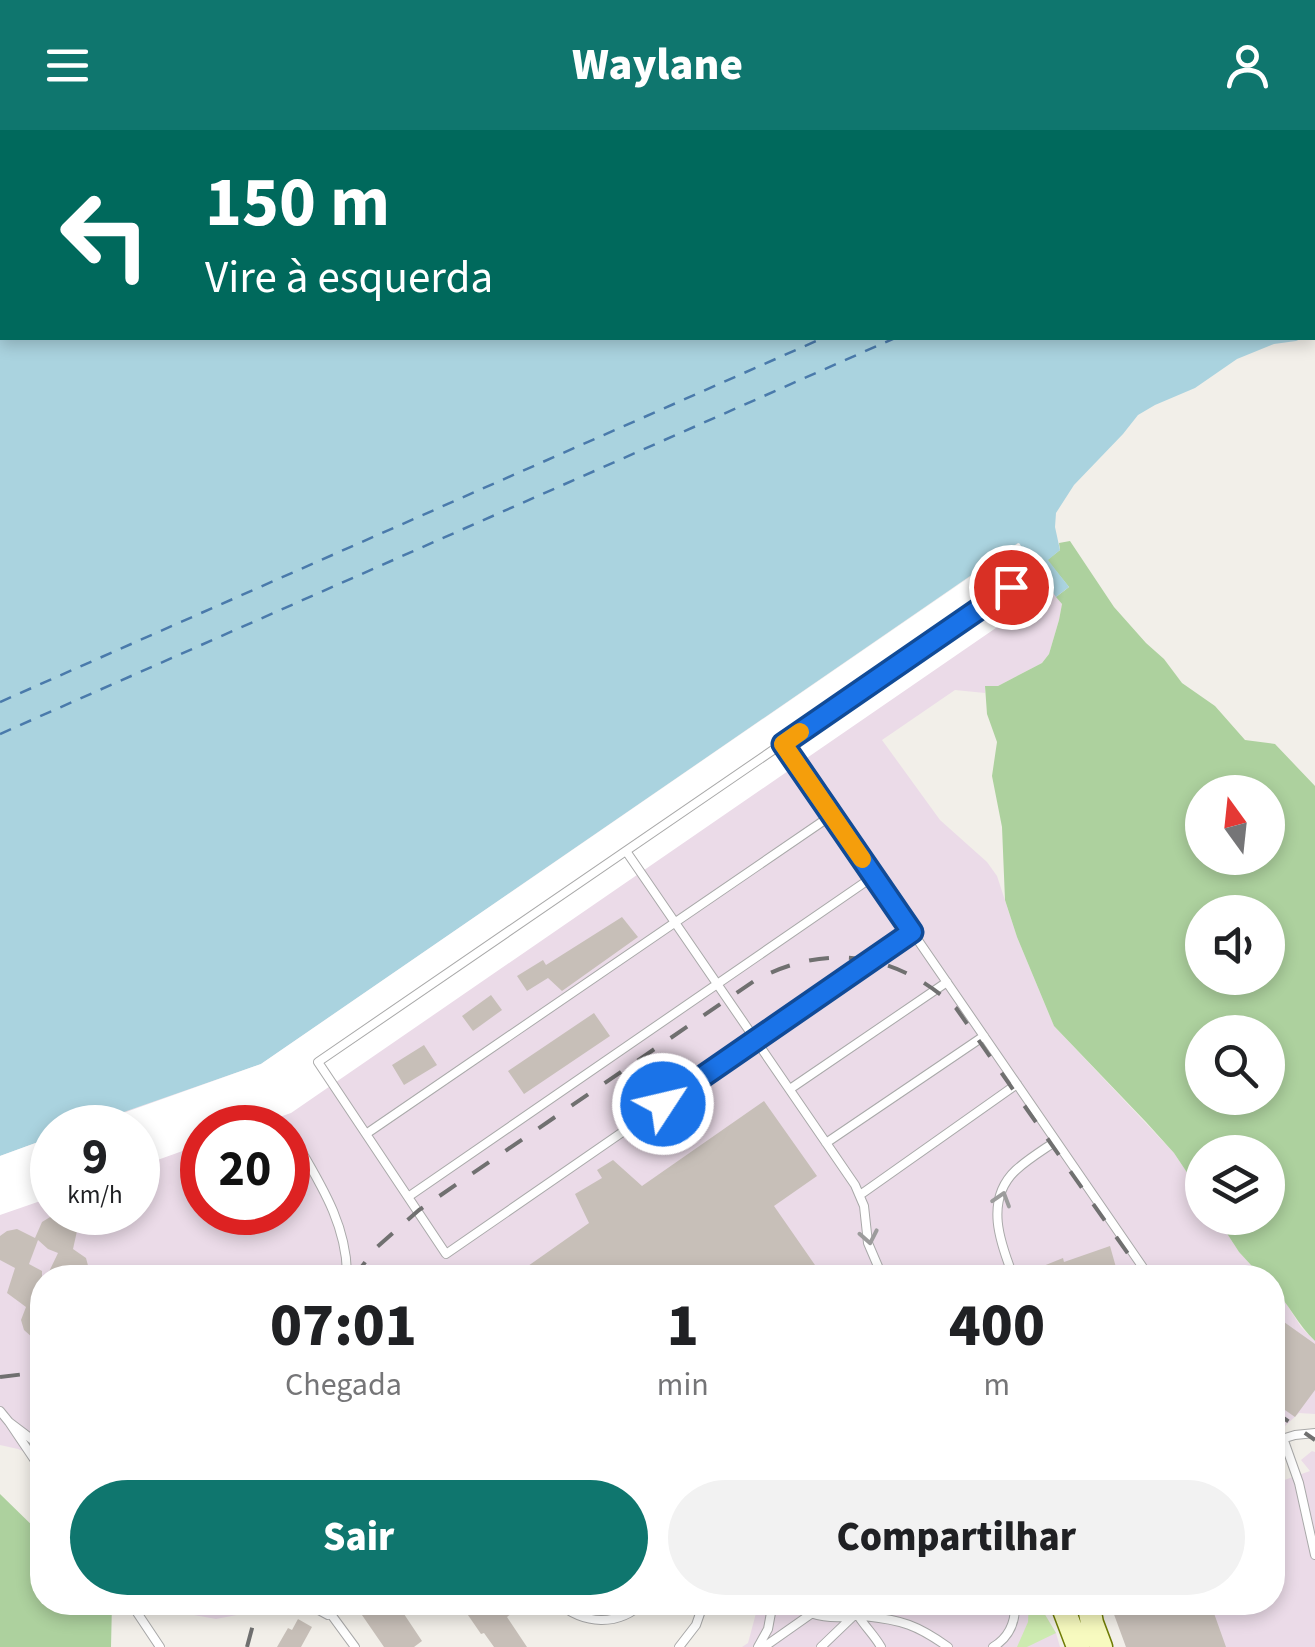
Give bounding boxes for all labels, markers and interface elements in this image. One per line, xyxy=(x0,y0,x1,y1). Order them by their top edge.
text: Waylane xyxy=(572,33,743,97)
icon: menu xyxy=(40,38,95,93)
icon: person xyxy=(1220,38,1275,93)
text: 150 m xyxy=(205,153,390,253)
icon: left xyxy=(40,170,170,300)
text: Vire à esquerda xyxy=(205,246,493,310)
pin xyxy=(969,545,1054,630)
icon: arrive xyxy=(984,560,1039,615)
north arrow xyxy=(1185,775,1285,875)
map controls xyxy=(1185,775,1285,1235)
button: sound xyxy=(1185,895,1285,995)
button: search xyxy=(1185,1015,1285,1115)
position arrow xyxy=(611,1052,715,1156)
speed limit sign: 20 xyxy=(180,1105,310,1235)
text: 9 xyxy=(82,1122,108,1193)
button: layers xyxy=(1185,1135,1285,1235)
text: km/h xyxy=(67,1177,123,1213)
one-way arrow xyxy=(990,1192,1011,1209)
one-way arrow xyxy=(858,1229,879,1245)
text: 07:01 xyxy=(270,1284,417,1369)
text: 1 xyxy=(667,1284,699,1369)
text: 400 xyxy=(949,1284,1045,1369)
text: Chegada xyxy=(285,1362,402,1408)
text: min xyxy=(657,1362,709,1408)
text: m xyxy=(984,1362,1010,1408)
button: Sair xyxy=(70,1480,648,1595)
button: Compartilhar xyxy=(668,1480,1245,1595)

